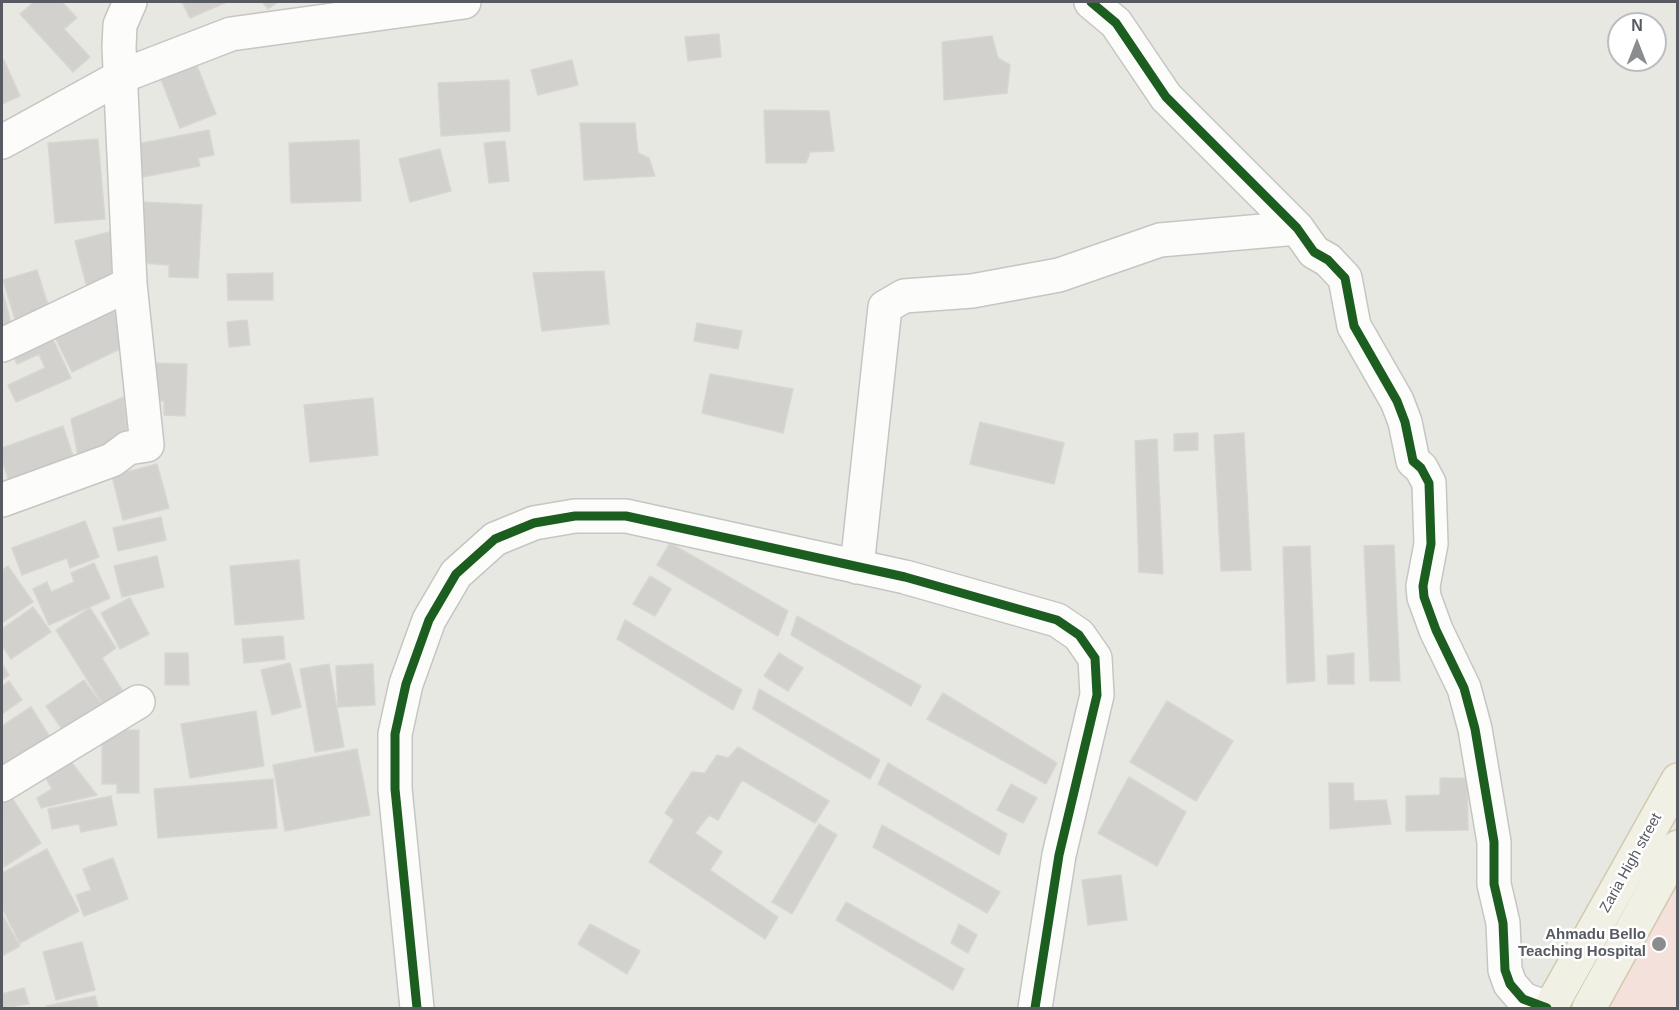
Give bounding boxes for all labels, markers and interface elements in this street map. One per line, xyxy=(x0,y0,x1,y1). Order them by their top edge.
north arrow xyxy=(1607,12,1667,72)
text: N xyxy=(1631,17,1643,34)
street label: Zaria High street xyxy=(1596,810,1666,916)
place label: Ahmadu Bello Teaching Hospital xyxy=(1518,926,1646,961)
marker: Ahmadu Bello Teaching Hospital xyxy=(1650,935,1668,953)

